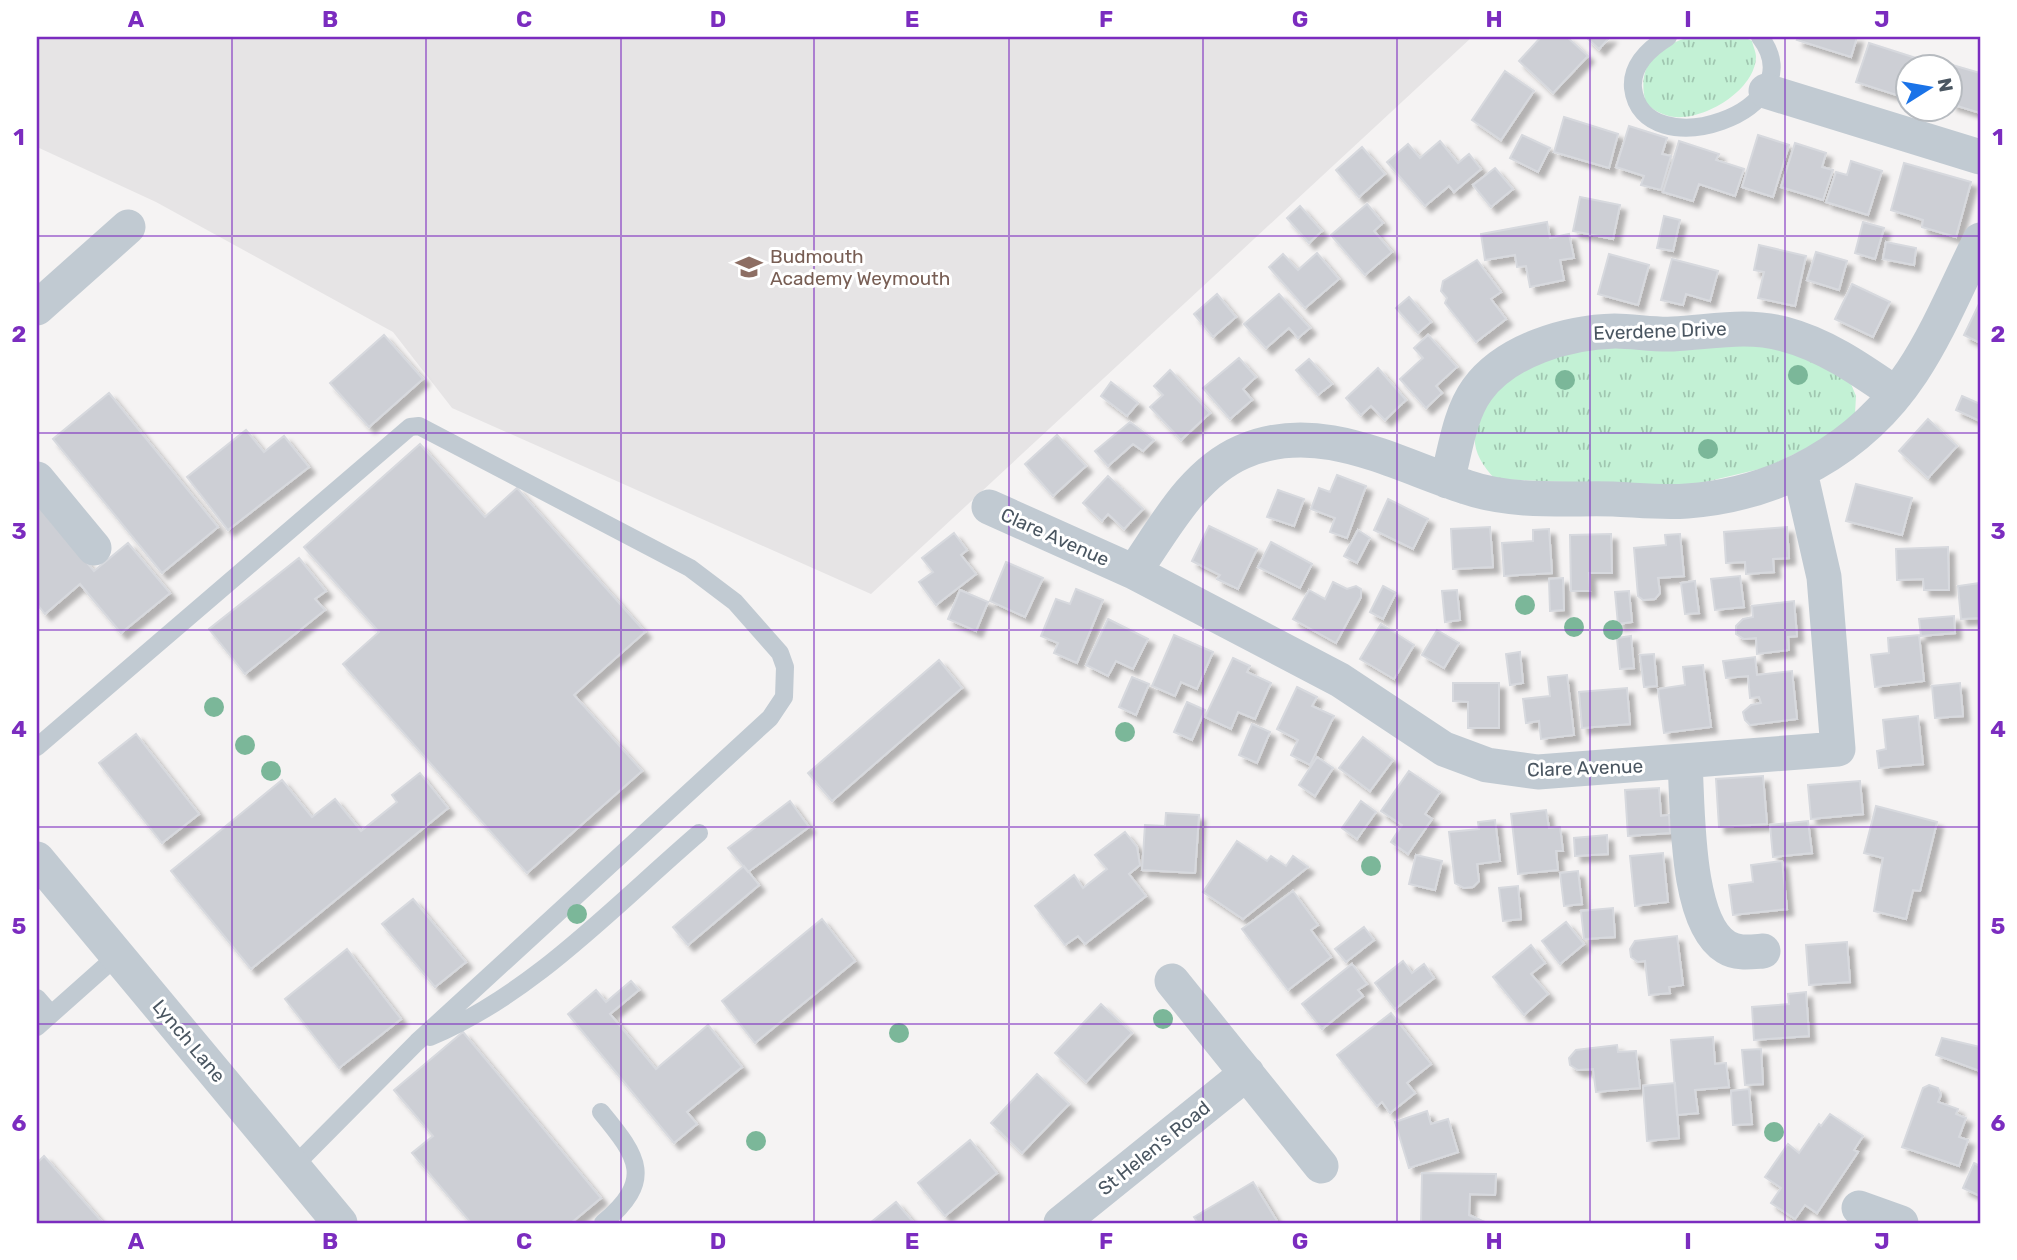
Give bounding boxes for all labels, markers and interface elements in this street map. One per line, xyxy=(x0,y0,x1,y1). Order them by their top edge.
text: A xyxy=(128,5,145,33)
text: B xyxy=(322,5,338,33)
text: C xyxy=(516,5,532,33)
text: D xyxy=(710,5,726,33)
text: E xyxy=(905,5,919,33)
text: F xyxy=(1099,5,1113,33)
text: G xyxy=(1292,5,1308,33)
text: H xyxy=(1485,5,1503,33)
text: I xyxy=(1684,5,1692,33)
text: J xyxy=(1874,5,1890,33)
north arrow xyxy=(1895,52,1965,122)
text: N xyxy=(1933,76,1958,94)
text: 1 xyxy=(13,123,25,151)
text: 1 xyxy=(1992,123,2004,151)
place label: Budmouth Academy Weymouth xyxy=(770,245,950,290)
school or university icon: Budmouth Academy Weymouth xyxy=(734,252,764,282)
street label: Everdene Drive xyxy=(1593,317,1727,345)
text: 2 xyxy=(12,320,26,348)
text: 2 xyxy=(1991,320,2005,348)
street label: Clare Avenue xyxy=(997,503,1113,571)
text: 3 xyxy=(11,517,27,545)
text: 3 xyxy=(1990,517,2006,545)
text: 4 xyxy=(11,715,27,743)
text: 4 xyxy=(1990,715,2006,743)
street label: Clare Avenue xyxy=(1527,754,1643,782)
text: 5 xyxy=(12,912,27,940)
text: 5 xyxy=(1991,912,2006,940)
street label: Lynch Lane xyxy=(148,995,230,1087)
street label: St Helen's Road xyxy=(1093,1096,1215,1200)
text: 6 xyxy=(12,1109,27,1137)
text: 6 xyxy=(1991,1109,2006,1137)
text: A xyxy=(128,1227,145,1255)
text: B xyxy=(322,1227,338,1255)
text: C xyxy=(516,1227,532,1255)
text: D xyxy=(710,1227,726,1255)
text: E xyxy=(905,1227,919,1255)
text: F xyxy=(1099,1227,1113,1255)
text: G xyxy=(1292,1227,1308,1255)
text: H xyxy=(1485,1227,1503,1255)
text: I xyxy=(1684,1227,1692,1255)
text: J xyxy=(1874,1227,1890,1255)

